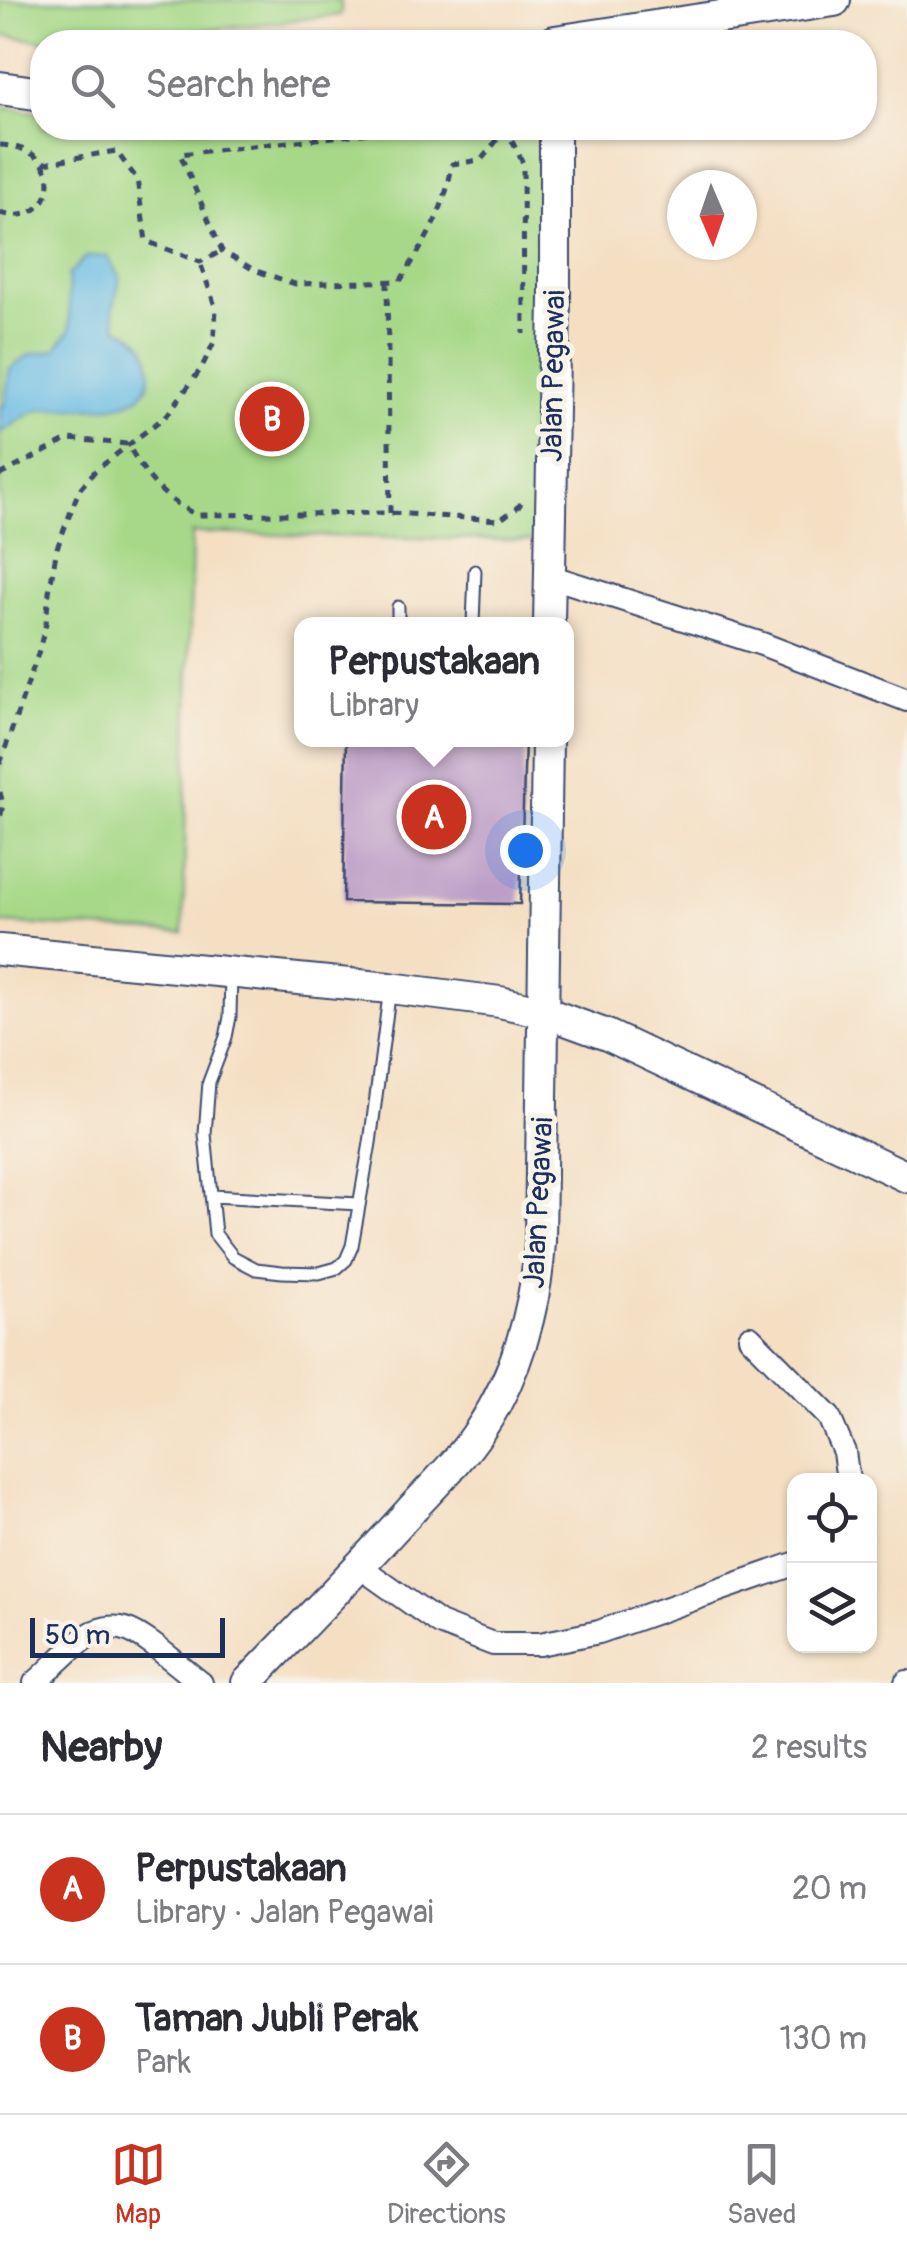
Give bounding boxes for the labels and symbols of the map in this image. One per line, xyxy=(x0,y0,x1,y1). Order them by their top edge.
north arrow xyxy=(667,170,757,260)
street label: Jalan Pegawai xyxy=(534,290,573,462)
pin: B xyxy=(240,382,304,456)
pin: A xyxy=(402,780,466,854)
your location xyxy=(500,825,551,876)
street label: Jalan Pegawai xyxy=(516,1116,561,1290)
scale bar xyxy=(30,1613,225,1658)

